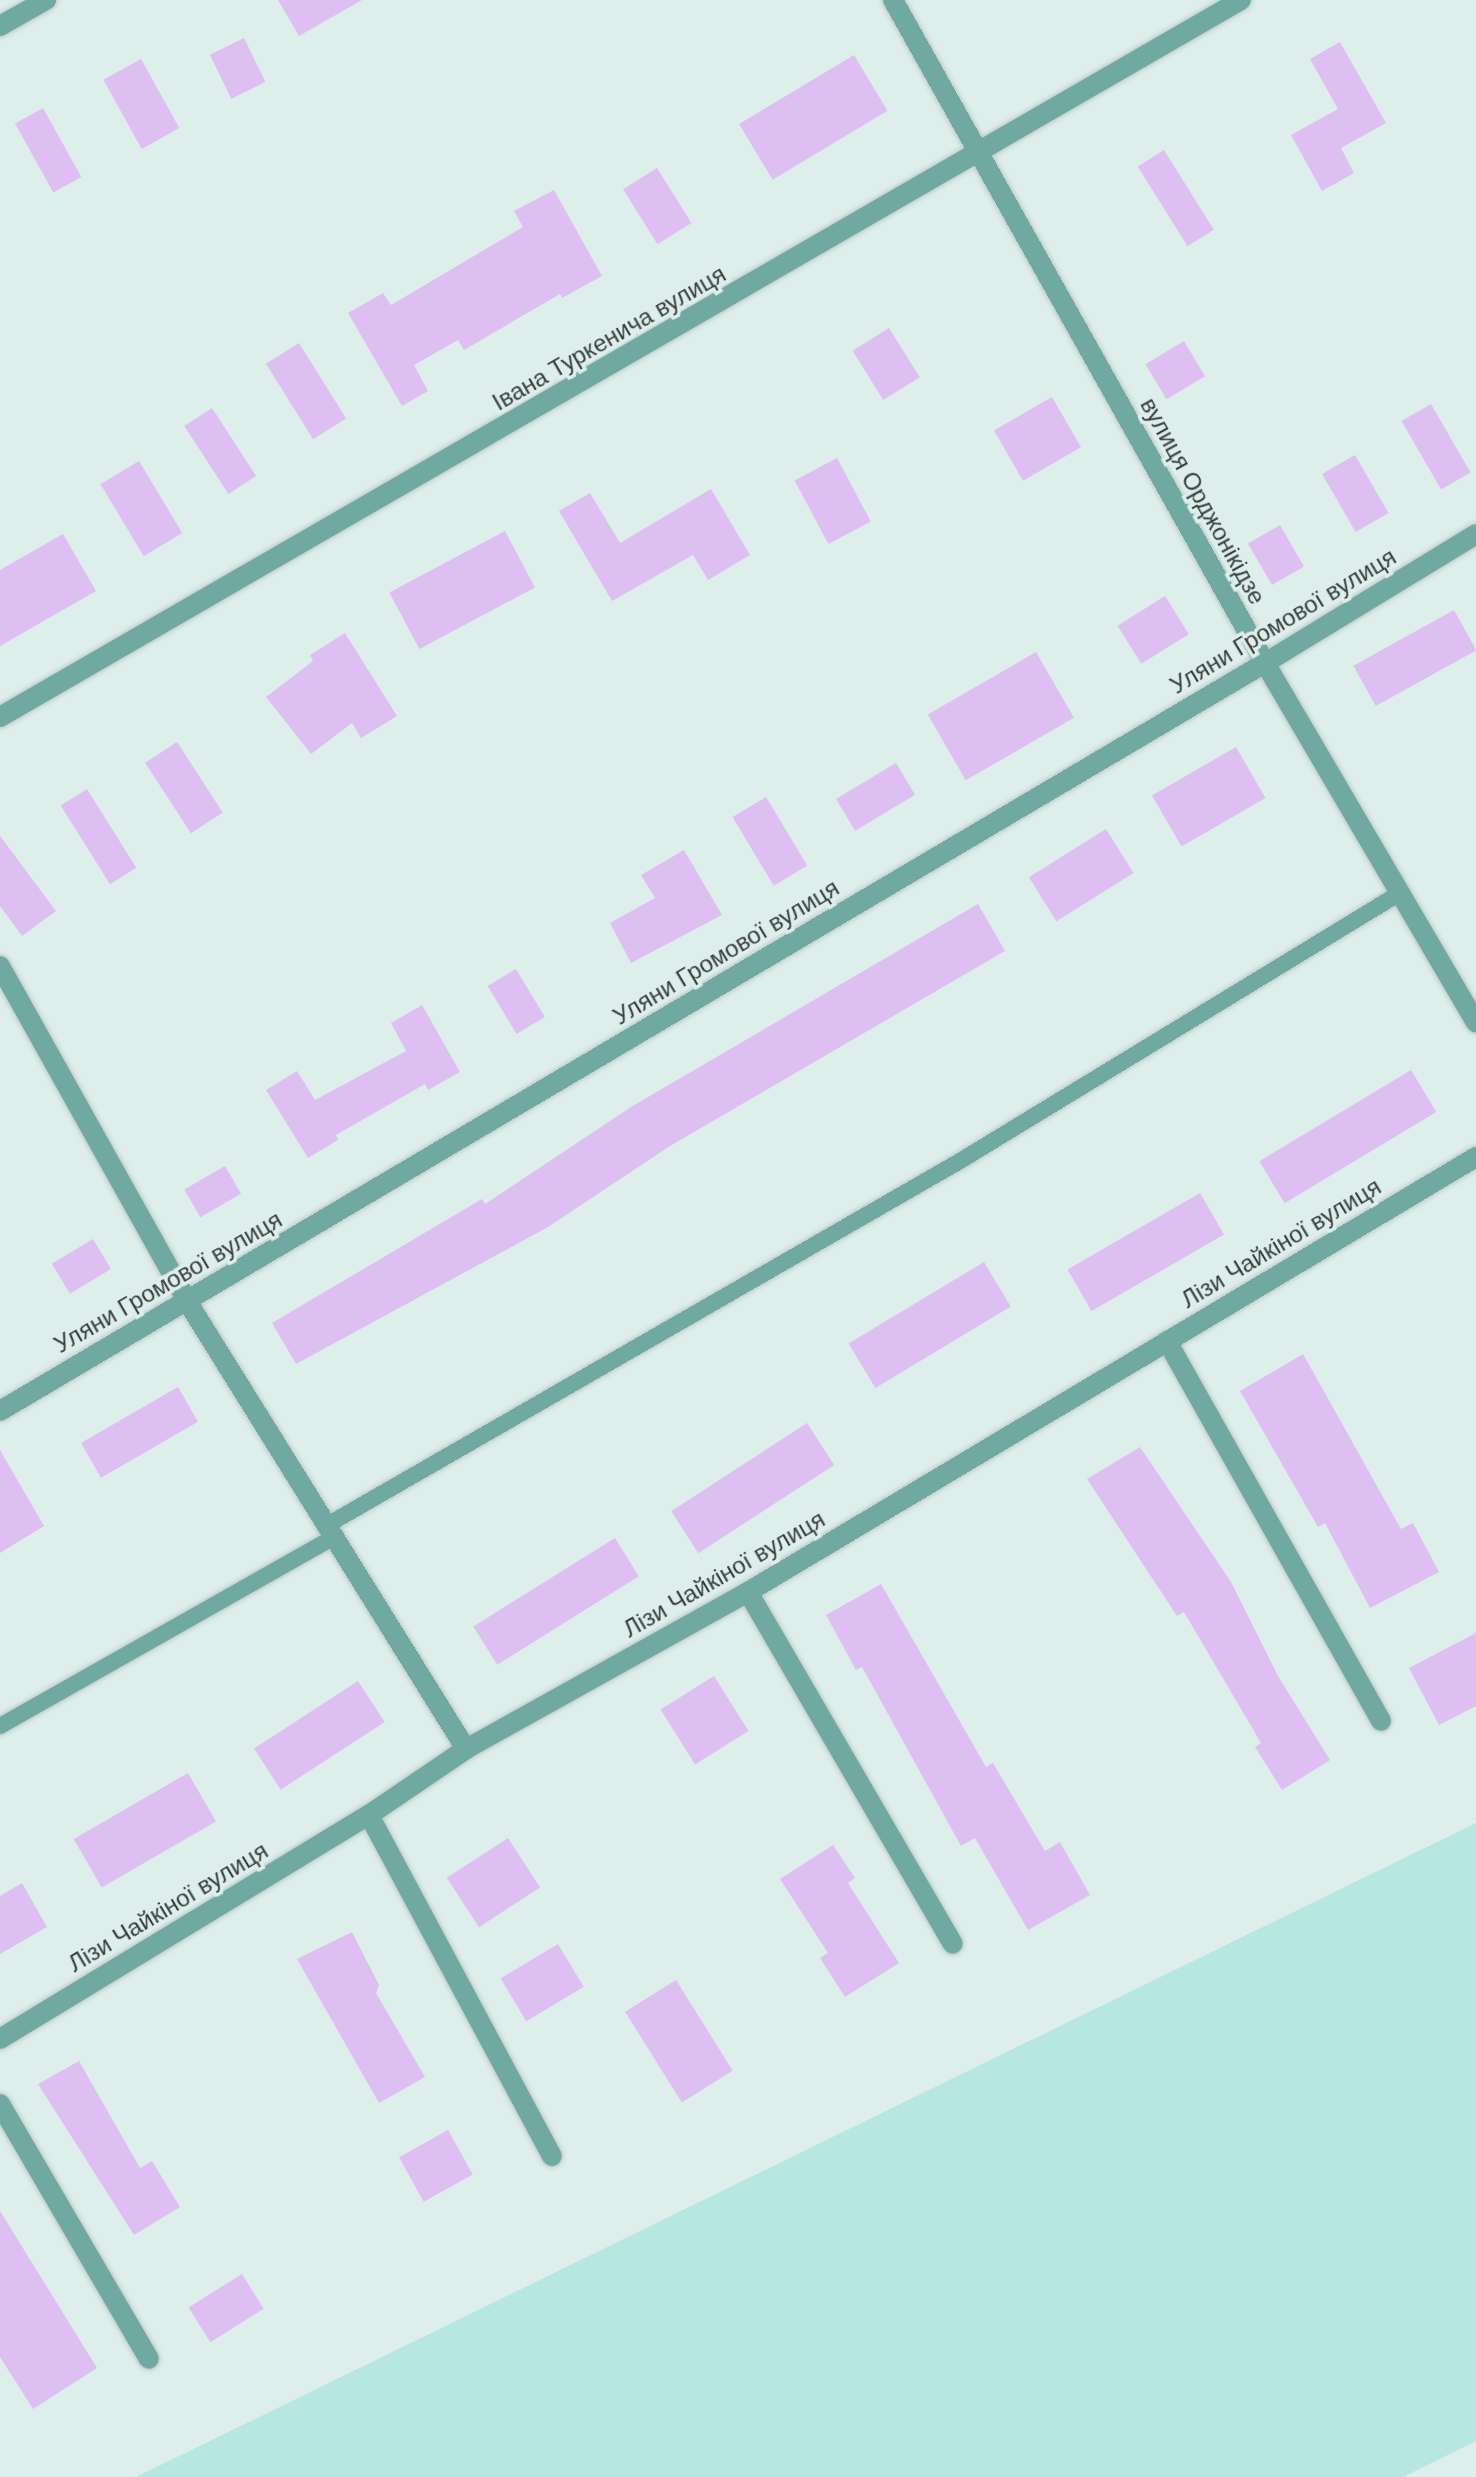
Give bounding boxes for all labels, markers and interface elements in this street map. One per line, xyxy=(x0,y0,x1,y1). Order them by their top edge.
street label: Івана Туркенича вулиця xyxy=(487,259,731,417)
street label: вулиця Орджонікідзе xyxy=(1134,393,1272,609)
street label: Уляни Громової вулиця xyxy=(1165,542,1401,700)
street label: Уляни Громової вулиця xyxy=(608,873,844,1031)
street label: Лізи Чайкіної вулиця xyxy=(1176,1172,1386,1314)
street label: Уляни Громової вулиця xyxy=(49,1205,287,1359)
street label: Лізи Чайкіної вулиця xyxy=(618,1505,830,1643)
street label: Лізи Чайкіної вулиця xyxy=(63,1836,273,1978)

